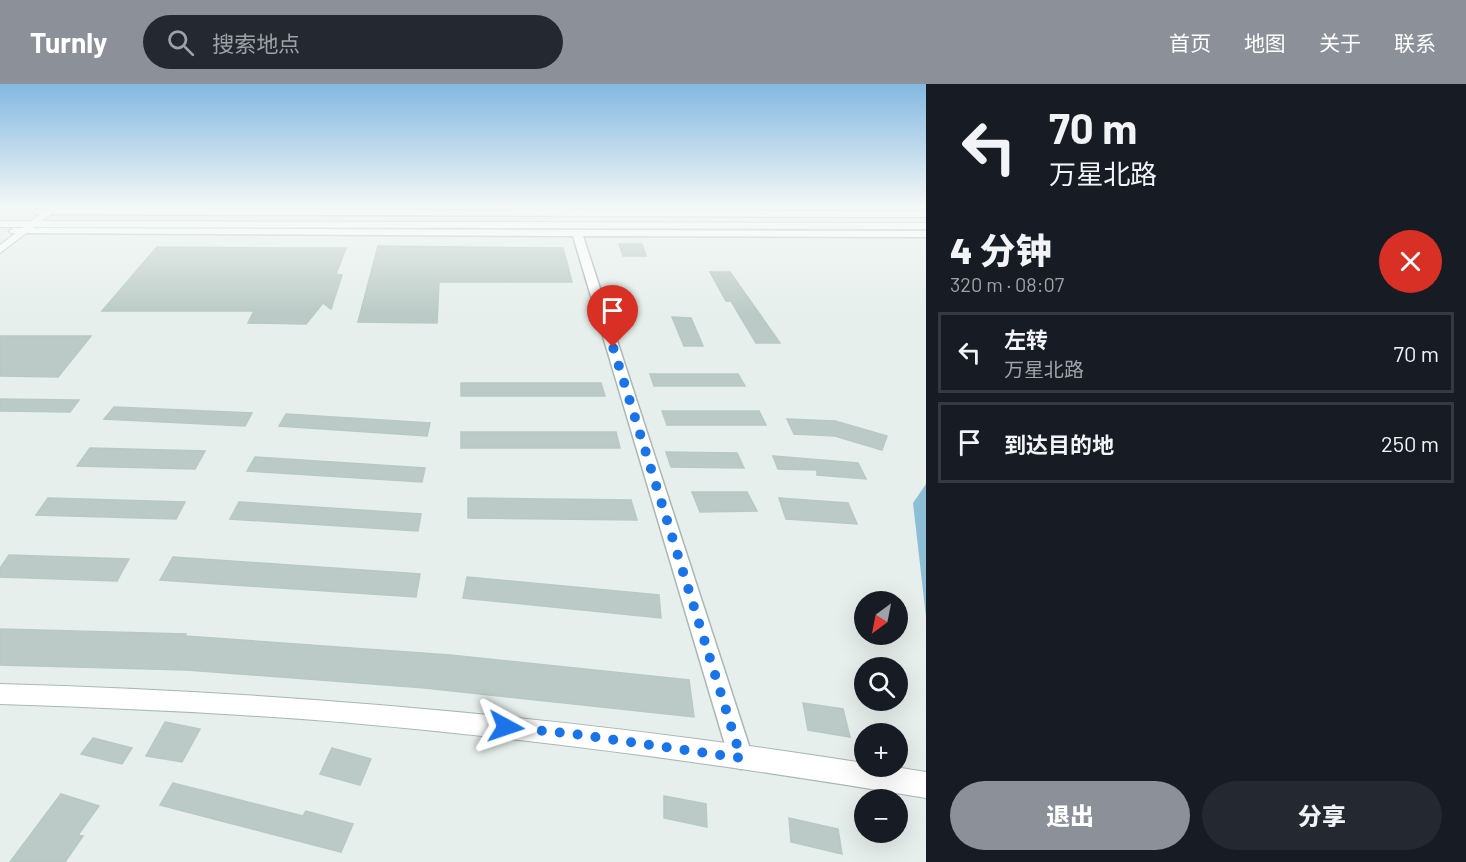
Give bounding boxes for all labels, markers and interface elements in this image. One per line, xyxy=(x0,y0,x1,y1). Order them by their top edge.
search box xyxy=(143,15,563,69)
text: Turnly xyxy=(30,25,107,59)
icon: search xyxy=(164,26,197,59)
text: 搜索地点 xyxy=(212,30,300,56)
text: 首页 xyxy=(1169,30,1211,55)
text: 地图 xyxy=(1244,30,1286,55)
text: 关于 xyxy=(1319,30,1361,55)
text: 联系 xyxy=(1394,30,1436,55)
text: 70 m xyxy=(1049,102,1137,152)
icon: left xyxy=(950,108,1028,186)
text: 万星北路 xyxy=(1049,157,1157,189)
text: 4 分钟 xyxy=(950,228,1052,271)
button: close xyxy=(1379,230,1442,293)
text: 320 m · 08:07 xyxy=(950,272,1064,296)
pin xyxy=(587,285,638,347)
icon: arrive xyxy=(596,294,629,327)
text: 左转 xyxy=(1004,326,1048,352)
icon: left xyxy=(953,336,986,369)
text: 70 m xyxy=(1394,340,1439,366)
text: 万星北路 xyxy=(1004,357,1084,381)
icon: arrive xyxy=(953,426,986,459)
text: 250 m xyxy=(1381,430,1439,456)
text: 到达目的地 xyxy=(1004,431,1114,457)
north arrow xyxy=(854,591,908,645)
map controls xyxy=(854,591,908,843)
button: search xyxy=(854,657,908,711)
position arrow xyxy=(474,695,538,759)
button: + xyxy=(854,723,908,777)
button: 退出 xyxy=(950,781,1190,850)
button: 分享 xyxy=(1202,781,1442,850)
button: − xyxy=(854,789,908,843)

